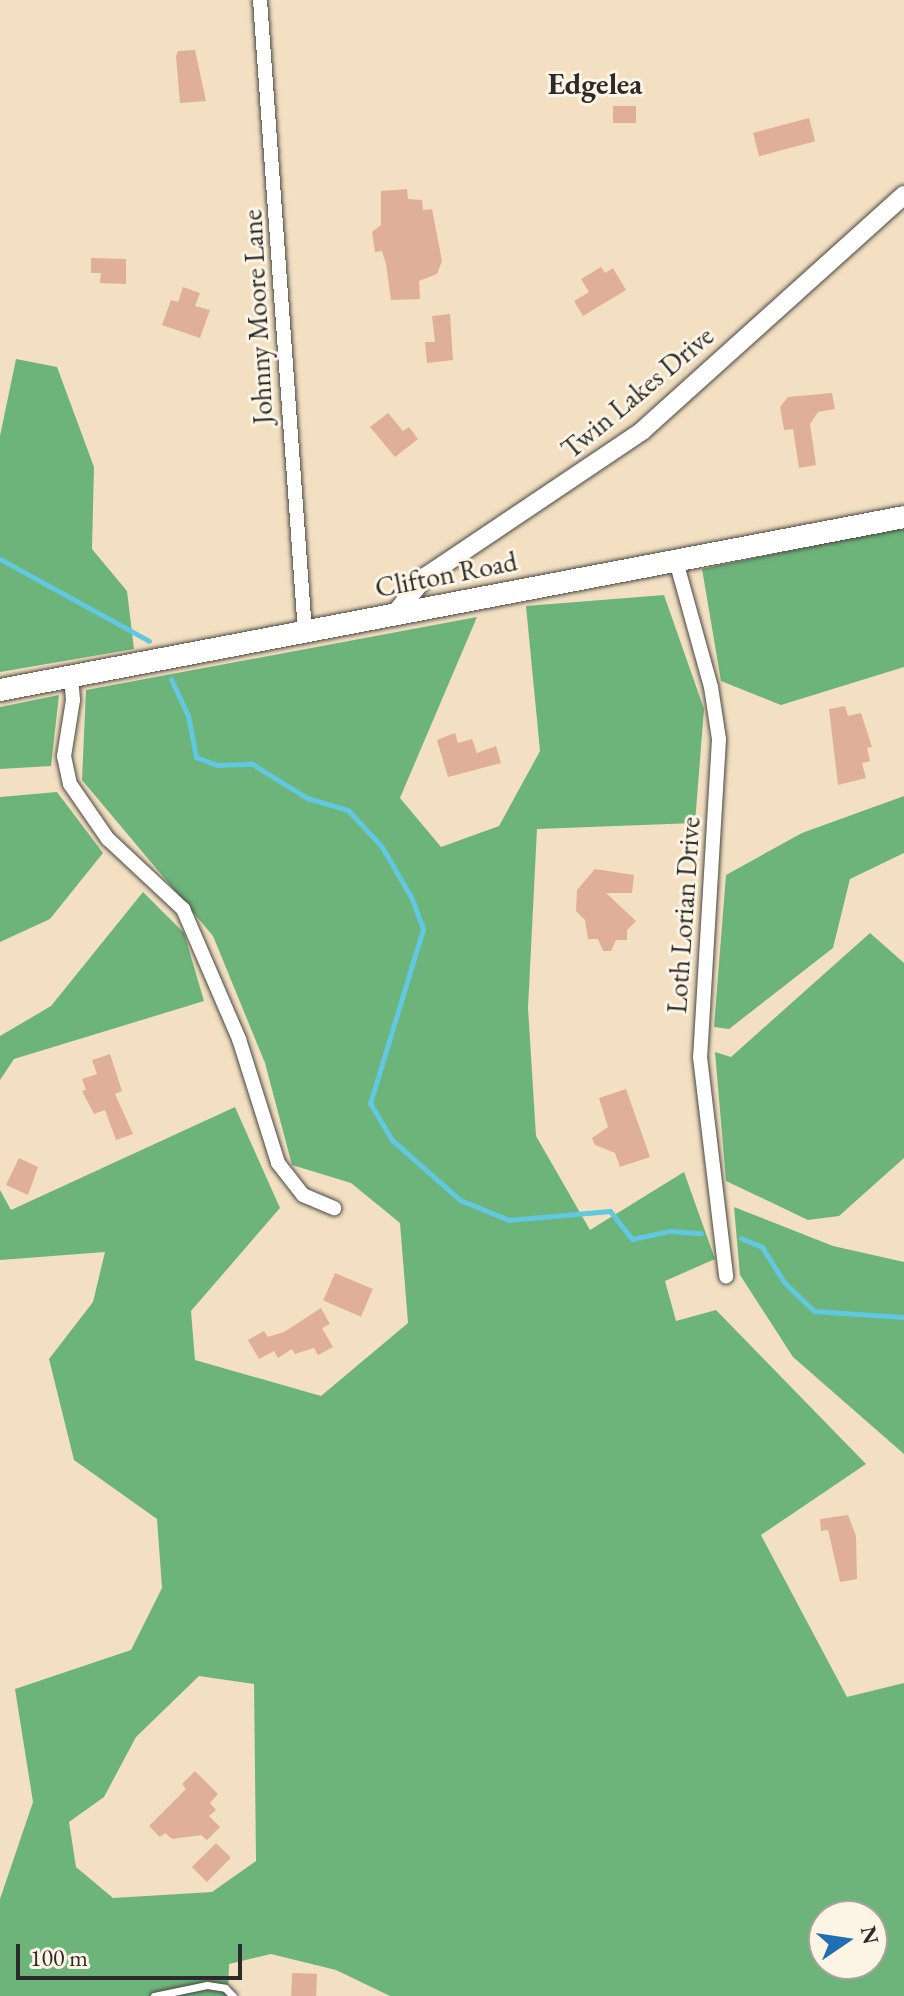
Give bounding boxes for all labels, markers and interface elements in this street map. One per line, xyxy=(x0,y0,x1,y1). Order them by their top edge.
district label: Edgelea xyxy=(548,66,642,102)
street label: Johnny Moore Lane xyxy=(235,209,279,425)
street label: Twin Lakes Drive xyxy=(554,319,720,465)
street label: Clifton Road xyxy=(372,544,520,604)
street label: Loth Lorian Drive xyxy=(659,816,707,1014)
north arrow xyxy=(808,1900,888,1980)
text: N xyxy=(854,1923,886,1947)
scale bar xyxy=(20,1928,246,1978)
text: 100 m xyxy=(30,1942,88,1973)

